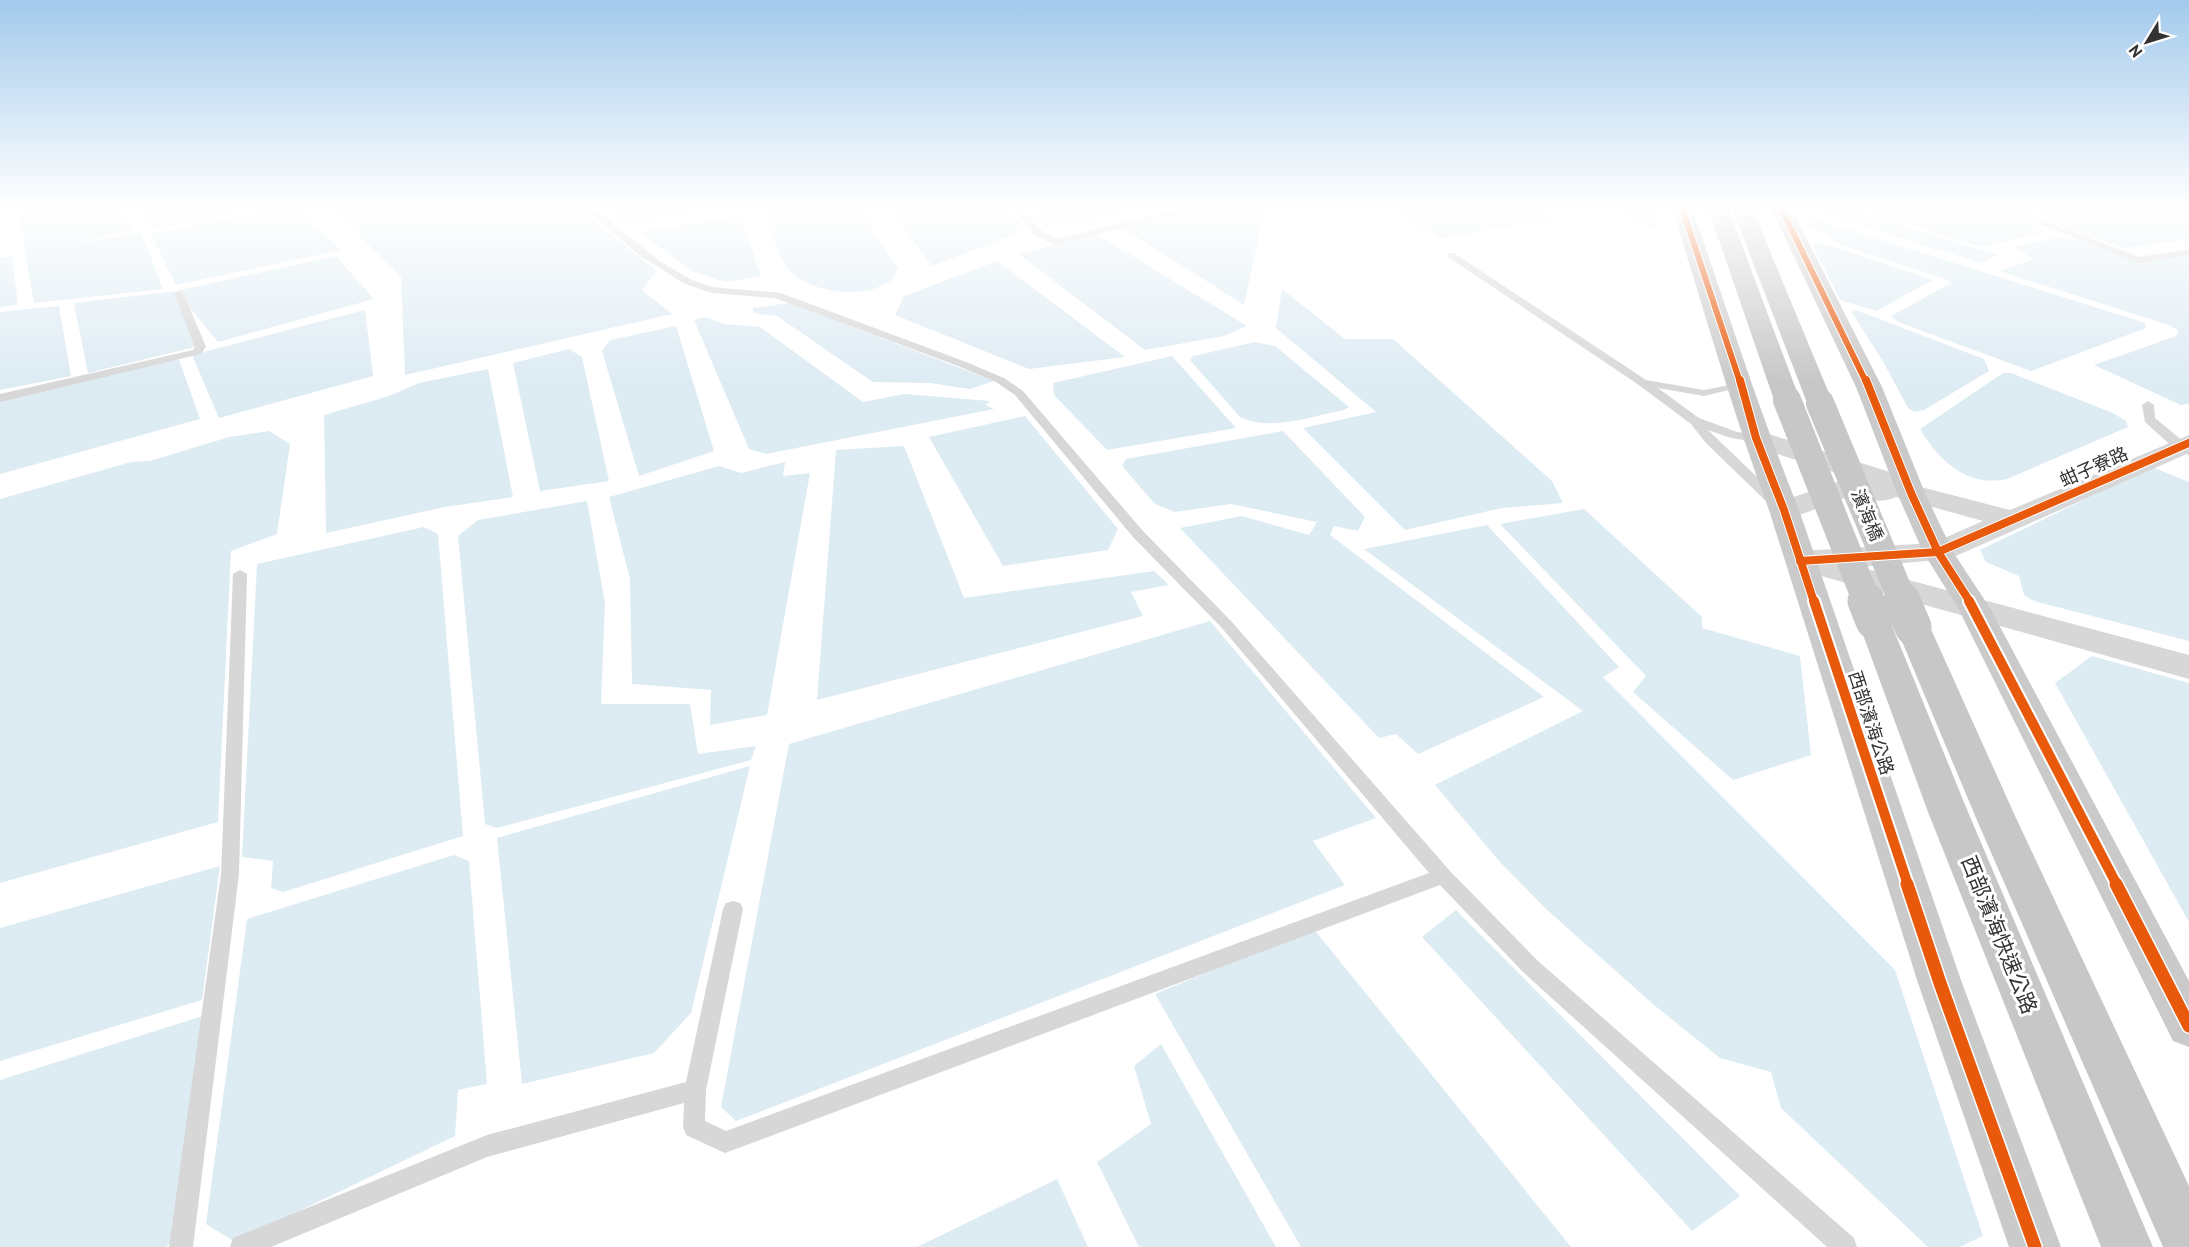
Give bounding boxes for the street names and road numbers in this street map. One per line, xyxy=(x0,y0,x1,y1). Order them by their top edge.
street label: 蚶子寮路 xyxy=(2056,441,2131,492)
street label: 濱海橋 xyxy=(1846,485,1889,544)
street label: 西部濱海公路 xyxy=(1844,668,1899,778)
street label: 西部濱海快速公路 xyxy=(1955,852,2043,1018)

